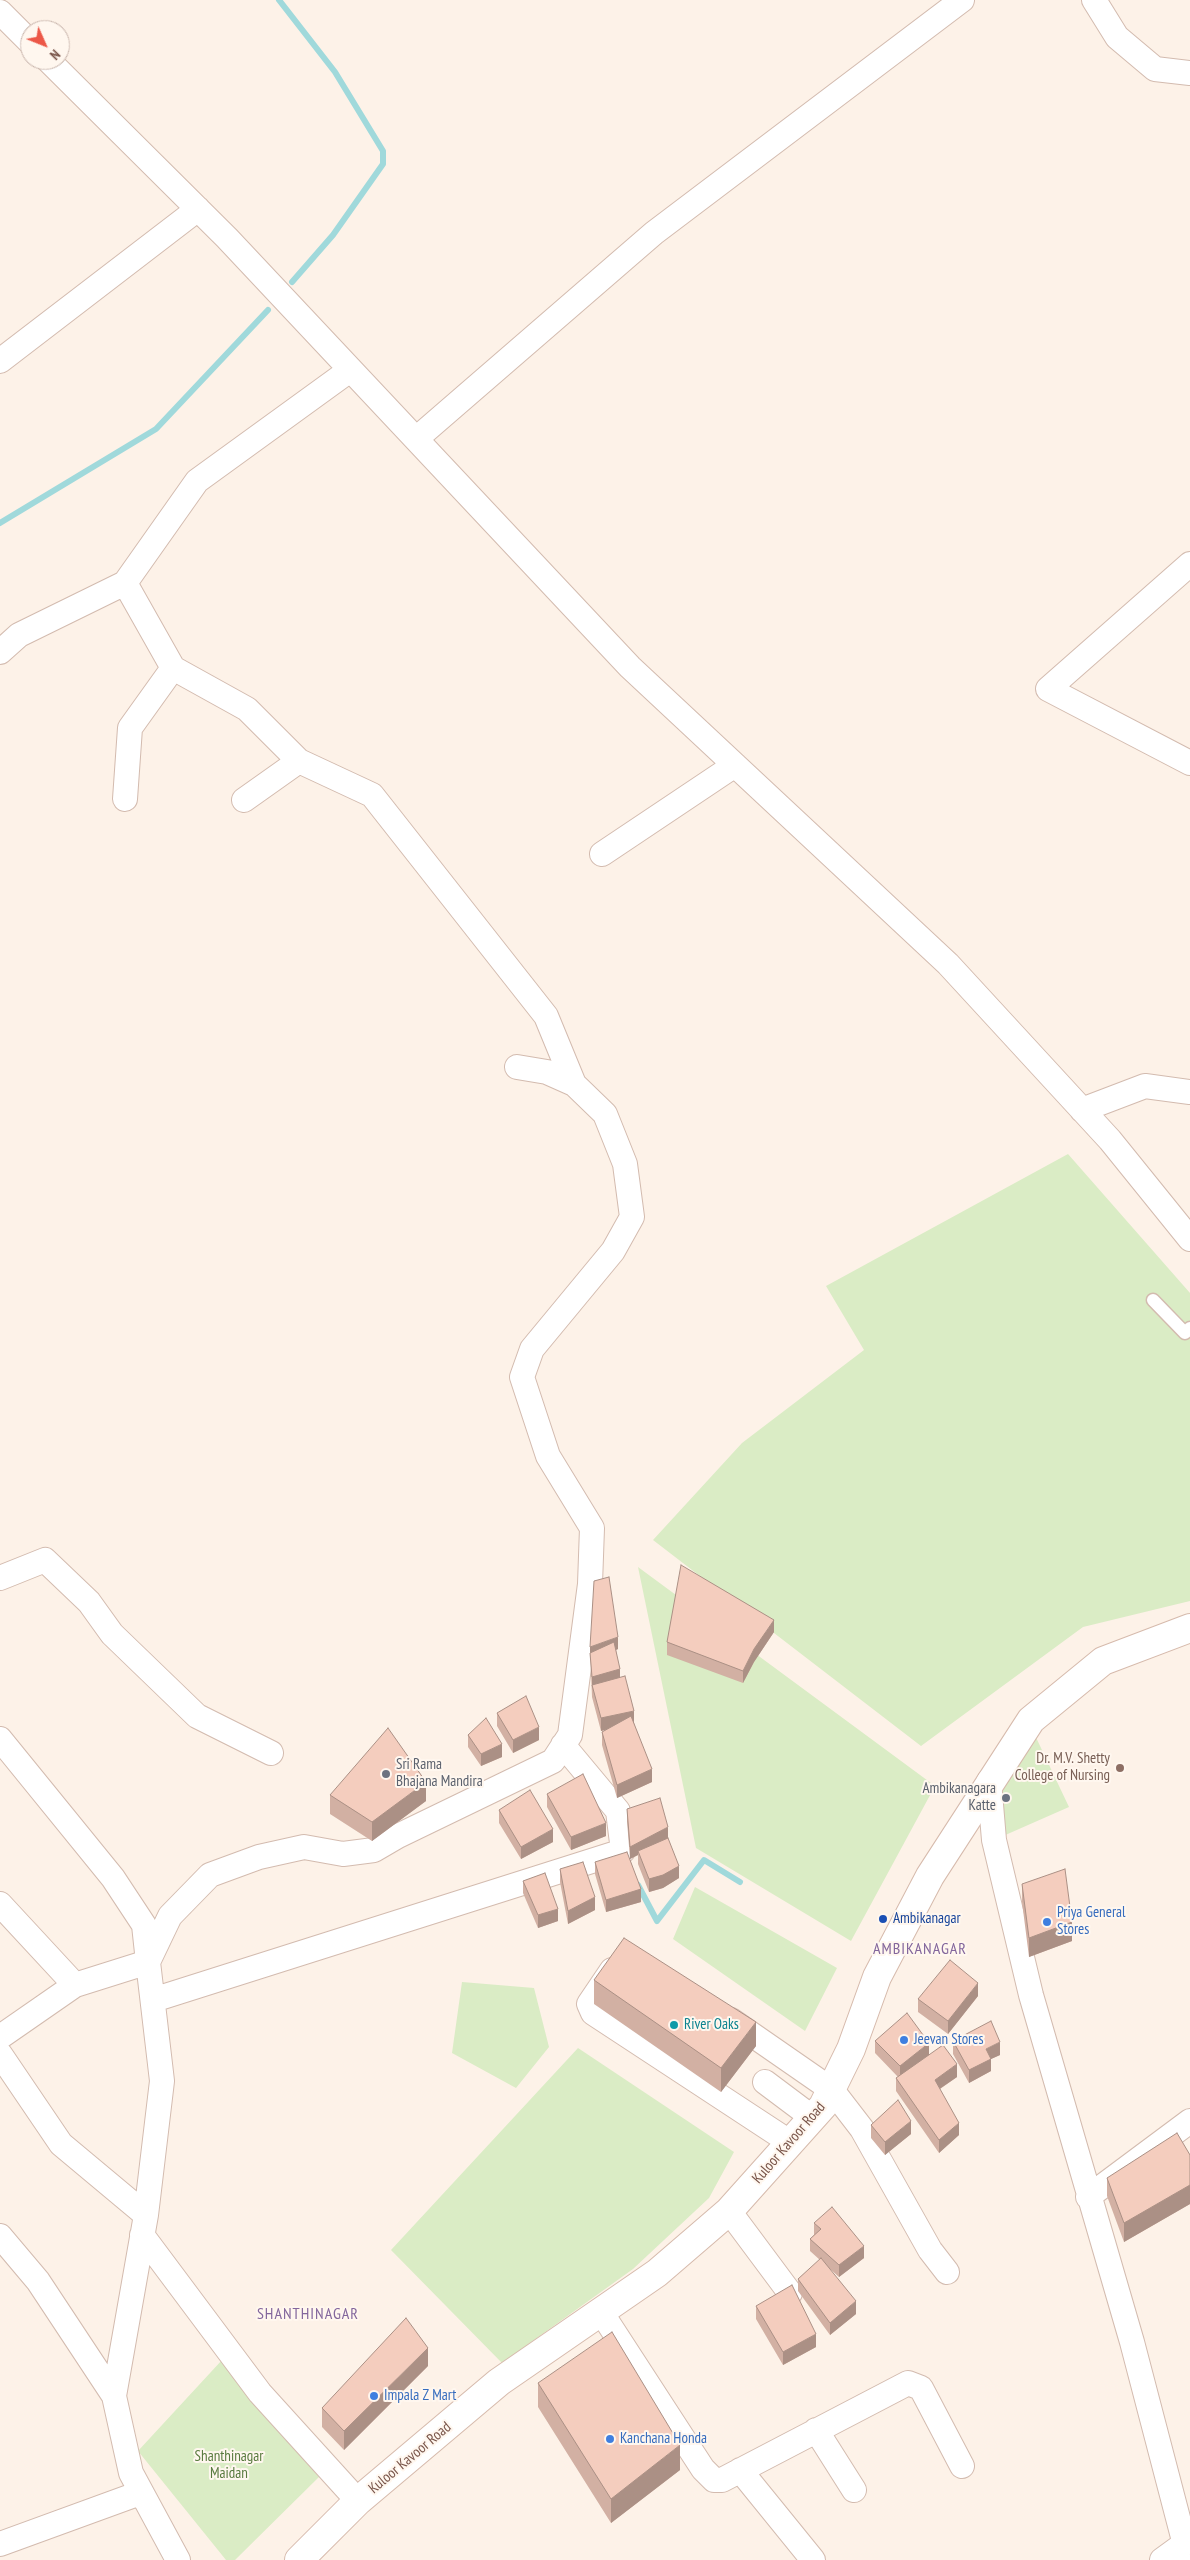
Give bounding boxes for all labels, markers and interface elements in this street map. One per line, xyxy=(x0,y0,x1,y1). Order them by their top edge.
north arrow xyxy=(20,20,70,70)
text: N xyxy=(46,46,64,64)
place label: Dr. M.V. Shetty College of Nursing xyxy=(1015,1750,1110,1785)
place label: Sri Rama Bhajana Mandira xyxy=(396,1756,483,1791)
marker: Dr. M.V. Shetty College of Nursing xyxy=(1114,1762,1126,1774)
marker: Sri Rama Bhajana Mandira xyxy=(380,1768,392,1780)
place label: Ambikanagara Katte xyxy=(922,1780,996,1815)
marker: Ambikanagara Katte xyxy=(1000,1792,1012,1804)
place label: Priya General Stores xyxy=(1057,1904,1126,1939)
place label: Ambikanagar xyxy=(893,1910,961,1928)
marker: Ambikanagar xyxy=(877,1913,889,1925)
marker: Priya General Stores xyxy=(1041,1916,1053,1928)
district label: AMBIKANAGAR xyxy=(872,1939,968,1959)
place label: River Oaks xyxy=(684,2016,739,2034)
marker: River Oaks xyxy=(668,2019,680,2031)
place label: Jeevan Stores xyxy=(914,2031,983,2049)
marker: Jeevan Stores xyxy=(898,2034,910,2046)
street label: Kuloor Kavoor Road xyxy=(749,2099,829,2187)
district label: SHANTHINAGAR xyxy=(255,2304,361,2324)
place label: Impala Z Mart xyxy=(384,2387,456,2405)
marker: Impala Z Mart xyxy=(368,2390,380,2402)
street label: Kuloor Kavoor Road xyxy=(365,2418,455,2498)
place label: Kanchana Honda xyxy=(620,2430,707,2448)
marker: Kanchana Honda xyxy=(604,2433,616,2445)
park label: Shanthinagar Maidan xyxy=(195,2448,263,2483)

